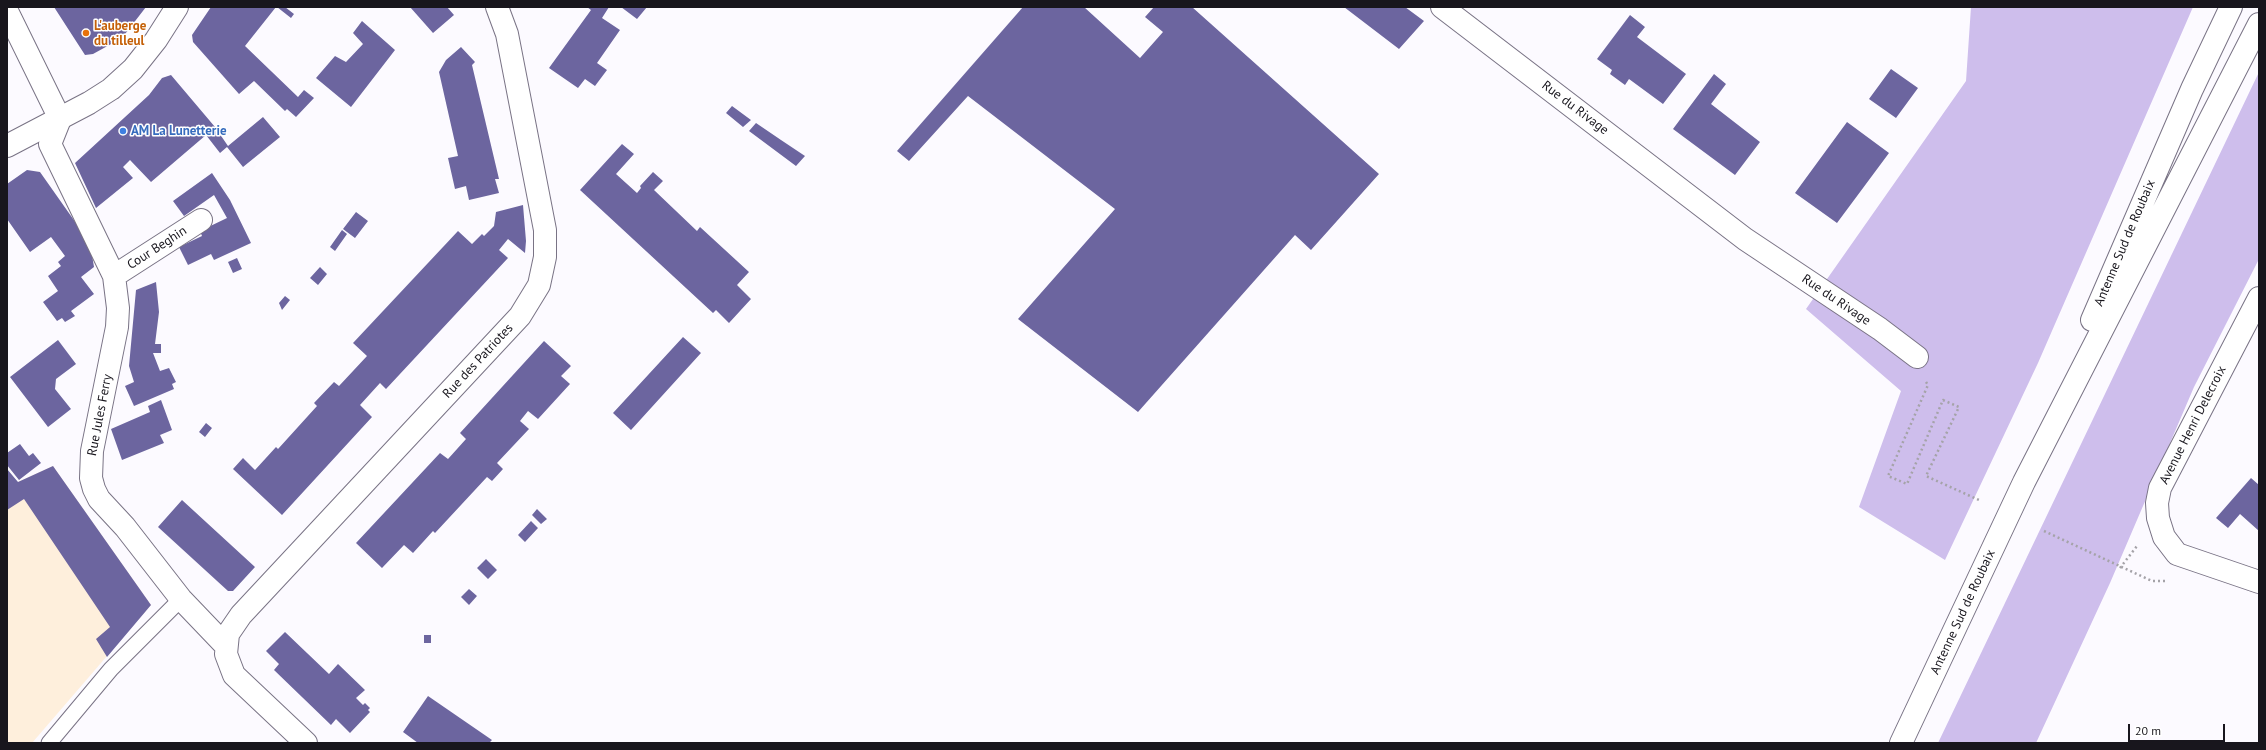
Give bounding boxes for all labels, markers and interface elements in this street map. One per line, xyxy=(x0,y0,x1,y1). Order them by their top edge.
place label: L'auberge du tilleul xyxy=(94,18,146,49)
marker: L'auberge du tilleul xyxy=(81,28,91,38)
street label: Rue du Rivage xyxy=(1538,78,1612,138)
place label: AM La Lunetterie xyxy=(131,123,227,139)
marker: AM La Lunetterie xyxy=(118,126,128,136)
street label: Antenne Sud de Roubaix xyxy=(2091,177,2159,309)
street label: Cour Beghin xyxy=(124,223,190,273)
street label: Rue du Rivage xyxy=(1799,271,1873,329)
street label: Rue des Patriotes xyxy=(440,321,516,401)
street label: Avenue Henri Delecroix xyxy=(2156,363,2230,487)
street label: Rue Jules Ferry xyxy=(84,373,116,457)
street label: Antenne Sud de Roubaix xyxy=(1927,547,1999,677)
scale bar xyxy=(2130,716,2227,742)
text: 20 m xyxy=(2135,723,2161,738)

